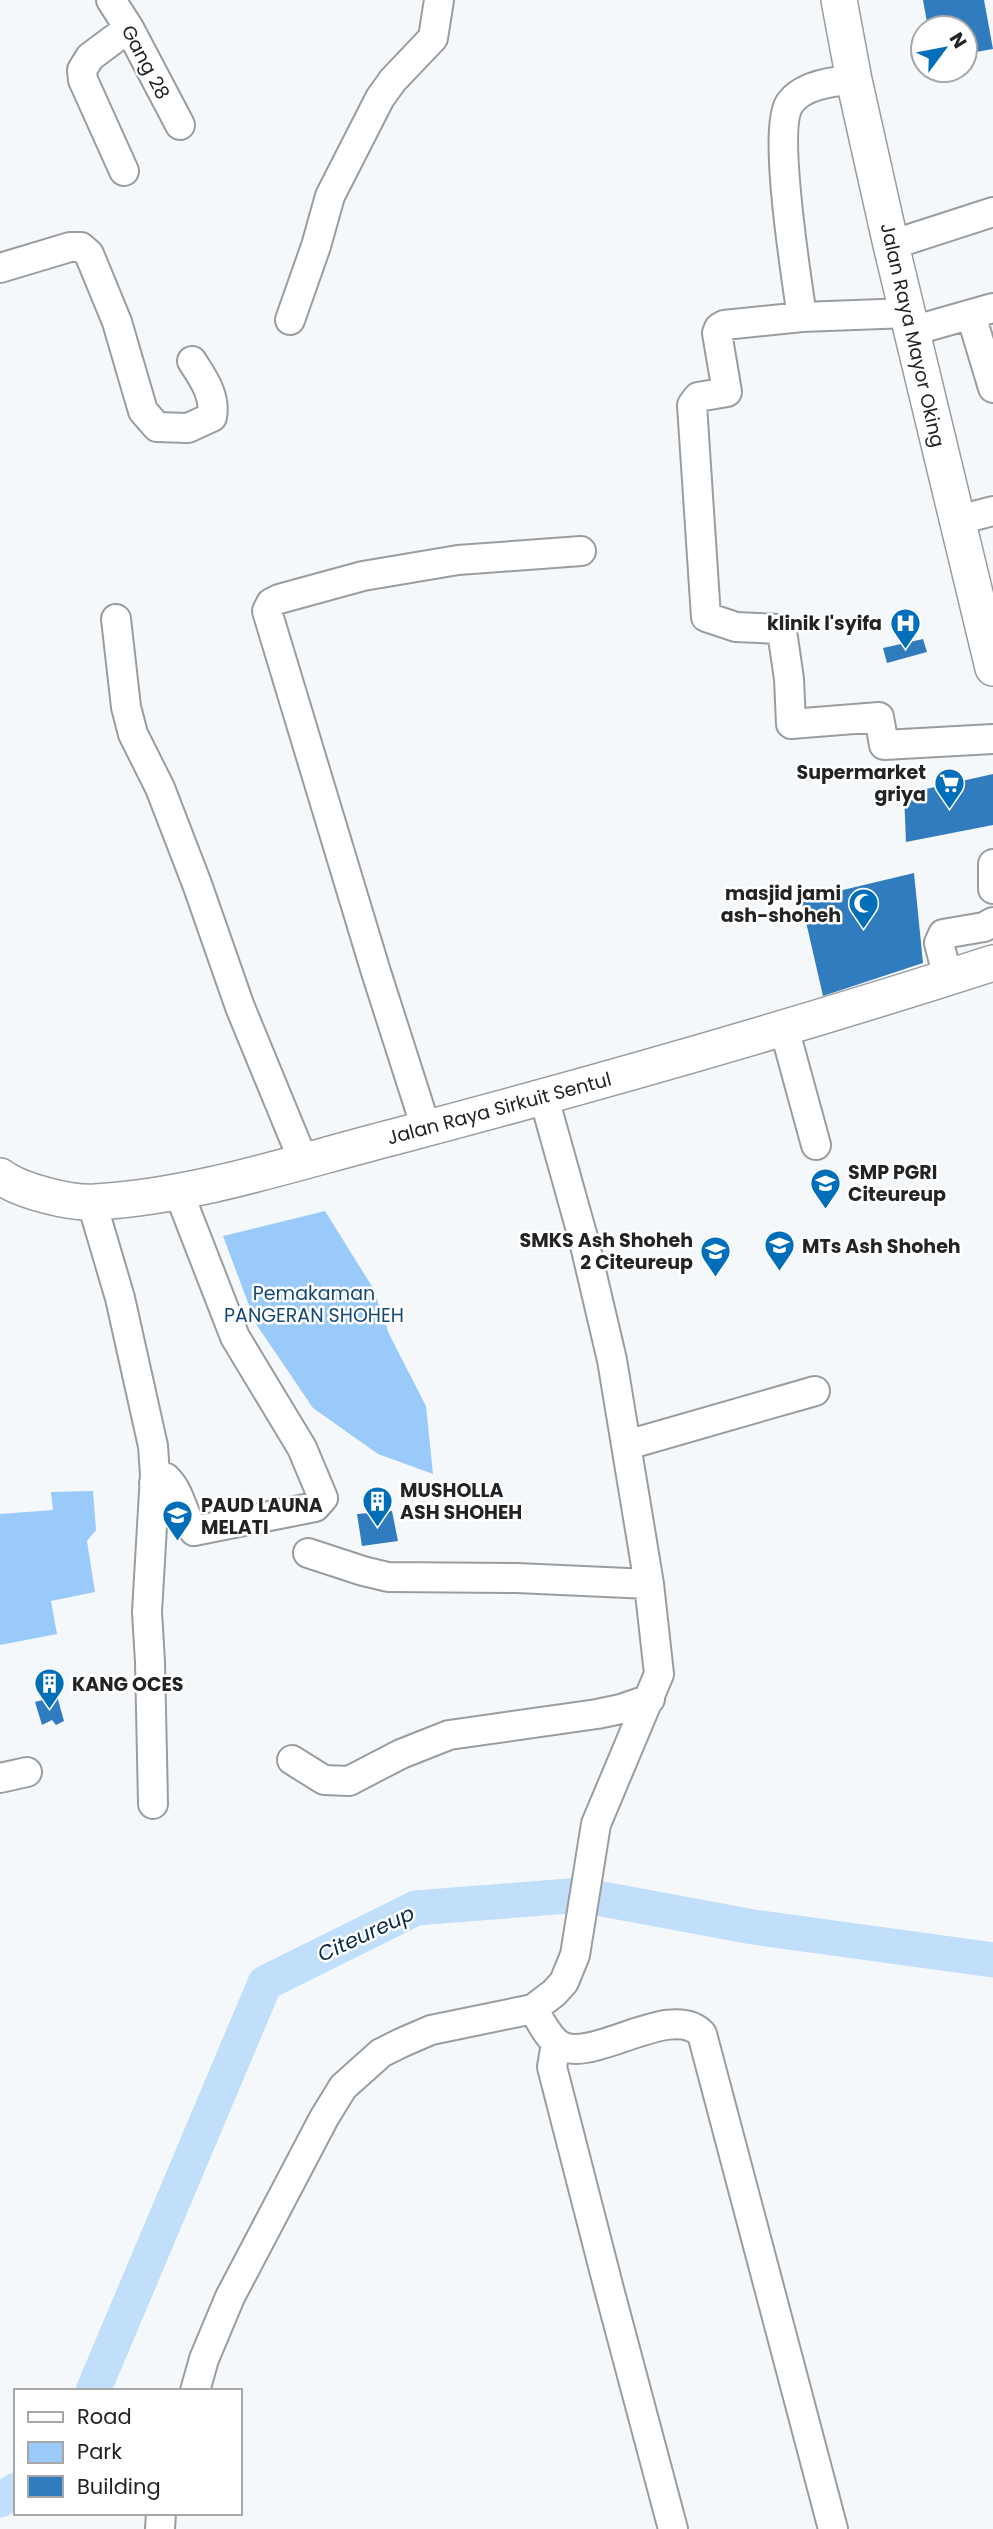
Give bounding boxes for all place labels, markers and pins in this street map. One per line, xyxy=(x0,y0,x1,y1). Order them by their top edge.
hospital icon: klinik l'syifa xyxy=(888,606,922,650)
place label: klinik l'syifa xyxy=(767,610,882,637)
place label: Supermarket griya xyxy=(796,759,926,808)
supermarket icon: Supermarket griya xyxy=(932,766,966,810)
place label: masjid jami ash-shoheh xyxy=(721,880,841,929)
mosque icon: masjid jami ash-shoheh xyxy=(847,887,881,931)
place label: SMP PGRI Citeureup xyxy=(848,1159,946,1208)
school or university icon: SMP PGRI Citeureup xyxy=(808,1166,842,1210)
place label: SMKS Ash Shoheh 2 Citeureup xyxy=(520,1227,693,1276)
school or university icon: MTs Ash Shoheh xyxy=(762,1229,796,1273)
place label: MTs Ash Shoheh xyxy=(802,1233,961,1260)
school or university icon: SMKS Ash Shoheh 2 Citeureup xyxy=(699,1234,733,1278)
place label: MUSHOLLA ASH SHOHEH xyxy=(400,1477,522,1526)
building icon: MUSHOLLA ASH SHOHEH xyxy=(360,1484,394,1528)
place label: PAUD LAUNA MELATI xyxy=(201,1492,323,1541)
school or university icon: PAUD LAUNA MELATI xyxy=(161,1499,195,1543)
building icon: KANG OCES xyxy=(32,1667,66,1711)
place label: KANG OCES xyxy=(72,1671,183,1698)

